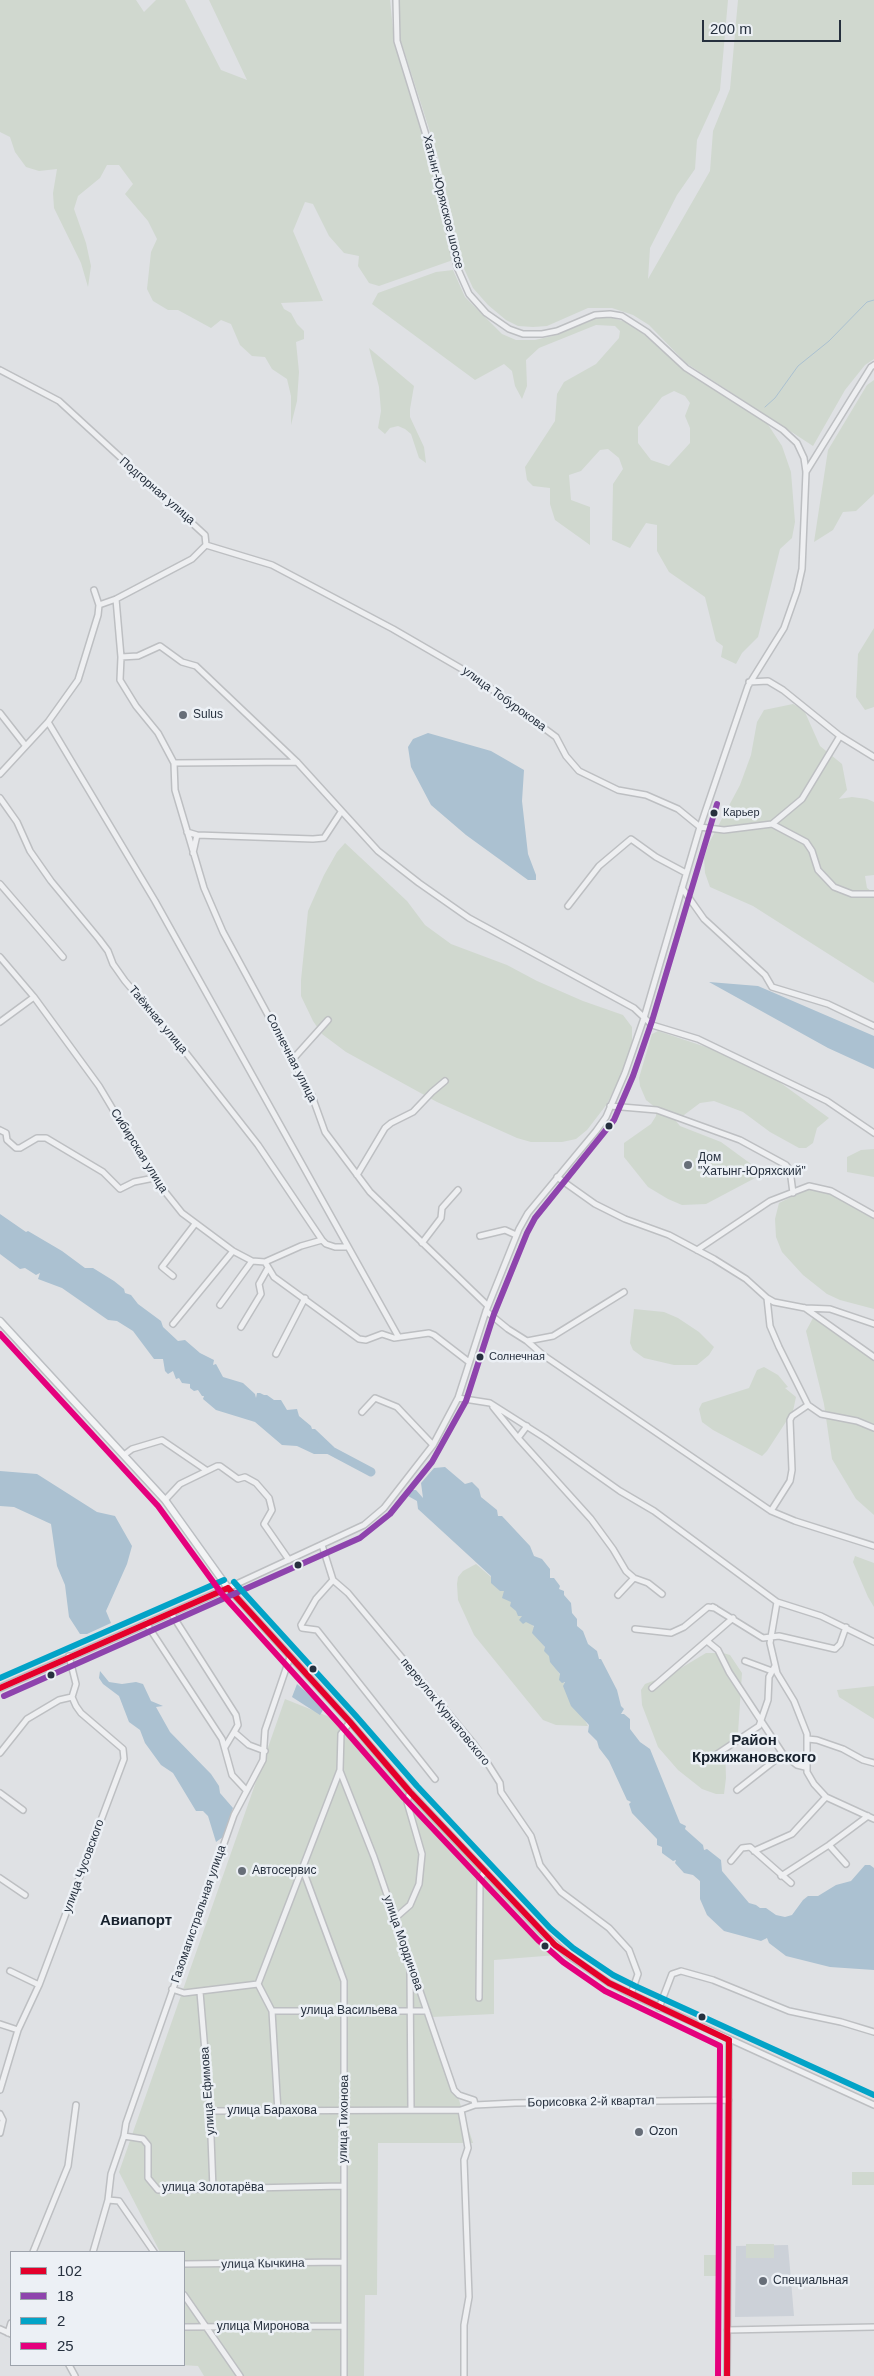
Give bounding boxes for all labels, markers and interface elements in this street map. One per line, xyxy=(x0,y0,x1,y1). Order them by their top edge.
scale bar xyxy=(704,10,843,42)
text: 200 m xyxy=(710,20,752,37)
street label: Хатынг-Юряхское шоссе xyxy=(419,134,467,270)
street label: Подгорная улица xyxy=(116,454,198,528)
street label: улица Тобурокова xyxy=(459,664,549,734)
place label: Sulus xyxy=(193,708,223,722)
marker: Sulus xyxy=(177,709,189,721)
place label: Карьер xyxy=(723,806,760,820)
marker: Карьер xyxy=(709,808,719,818)
street label: Таёжная улица xyxy=(125,983,191,1057)
street label: Солнечная улица xyxy=(262,1011,320,1105)
street label: Сибирская улица xyxy=(107,1106,171,1196)
unlabelled marker xyxy=(604,1121,614,1131)
place label: Дом "Хатынг-Юряхский" xyxy=(698,1151,806,1179)
marker: Дом "Хатынг-Юряхский" xyxy=(682,1159,694,1171)
place label: Солнечная xyxy=(489,1350,545,1364)
marker: Солнечная xyxy=(475,1352,485,1362)
unlabelled marker xyxy=(293,1560,303,1570)
street label: переулок Курнатовского xyxy=(397,1655,493,1769)
unlabelled marker xyxy=(308,1664,318,1674)
unlabelled marker xyxy=(46,1670,56,1680)
district label: Район Кржижановского xyxy=(692,1732,816,1767)
street label: улица Чусовского xyxy=(60,1817,108,1915)
street label: Газомагистральная улица xyxy=(169,1843,229,1985)
place label: Автосервис xyxy=(252,1864,317,1878)
marker: Автосервис xyxy=(236,1865,248,1877)
street label: улица Мординова xyxy=(380,1894,426,1992)
district label: Авиапорт xyxy=(100,1912,172,1930)
unlabelled marker xyxy=(540,1941,550,1951)
street label: улица Васильева xyxy=(301,2004,397,2018)
unlabelled marker xyxy=(697,2012,707,2022)
street label: улица Ефимова xyxy=(198,2046,218,2136)
street label: улица Тихонова xyxy=(336,2075,352,2163)
street label: Борисовка 2-й квартал xyxy=(527,2094,655,2110)
street label: улица Барахова xyxy=(227,2104,317,2118)
place label: Ozon xyxy=(649,2125,678,2139)
marker: Ozon xyxy=(633,2126,645,2138)
street label: улица Золотарёва xyxy=(162,2181,264,2195)
legend xyxy=(10,2251,185,2366)
street label: улица Кычкина xyxy=(221,2256,305,2272)
text: 102 xyxy=(57,2262,82,2279)
place label: Специальная xyxy=(773,2274,848,2288)
marker: Специальная xyxy=(757,2275,769,2287)
text: 18 xyxy=(57,2287,74,2304)
text: 2 xyxy=(57,2312,65,2329)
street label: улица Миронова xyxy=(217,2320,309,2334)
text: 25 xyxy=(57,2337,74,2354)

